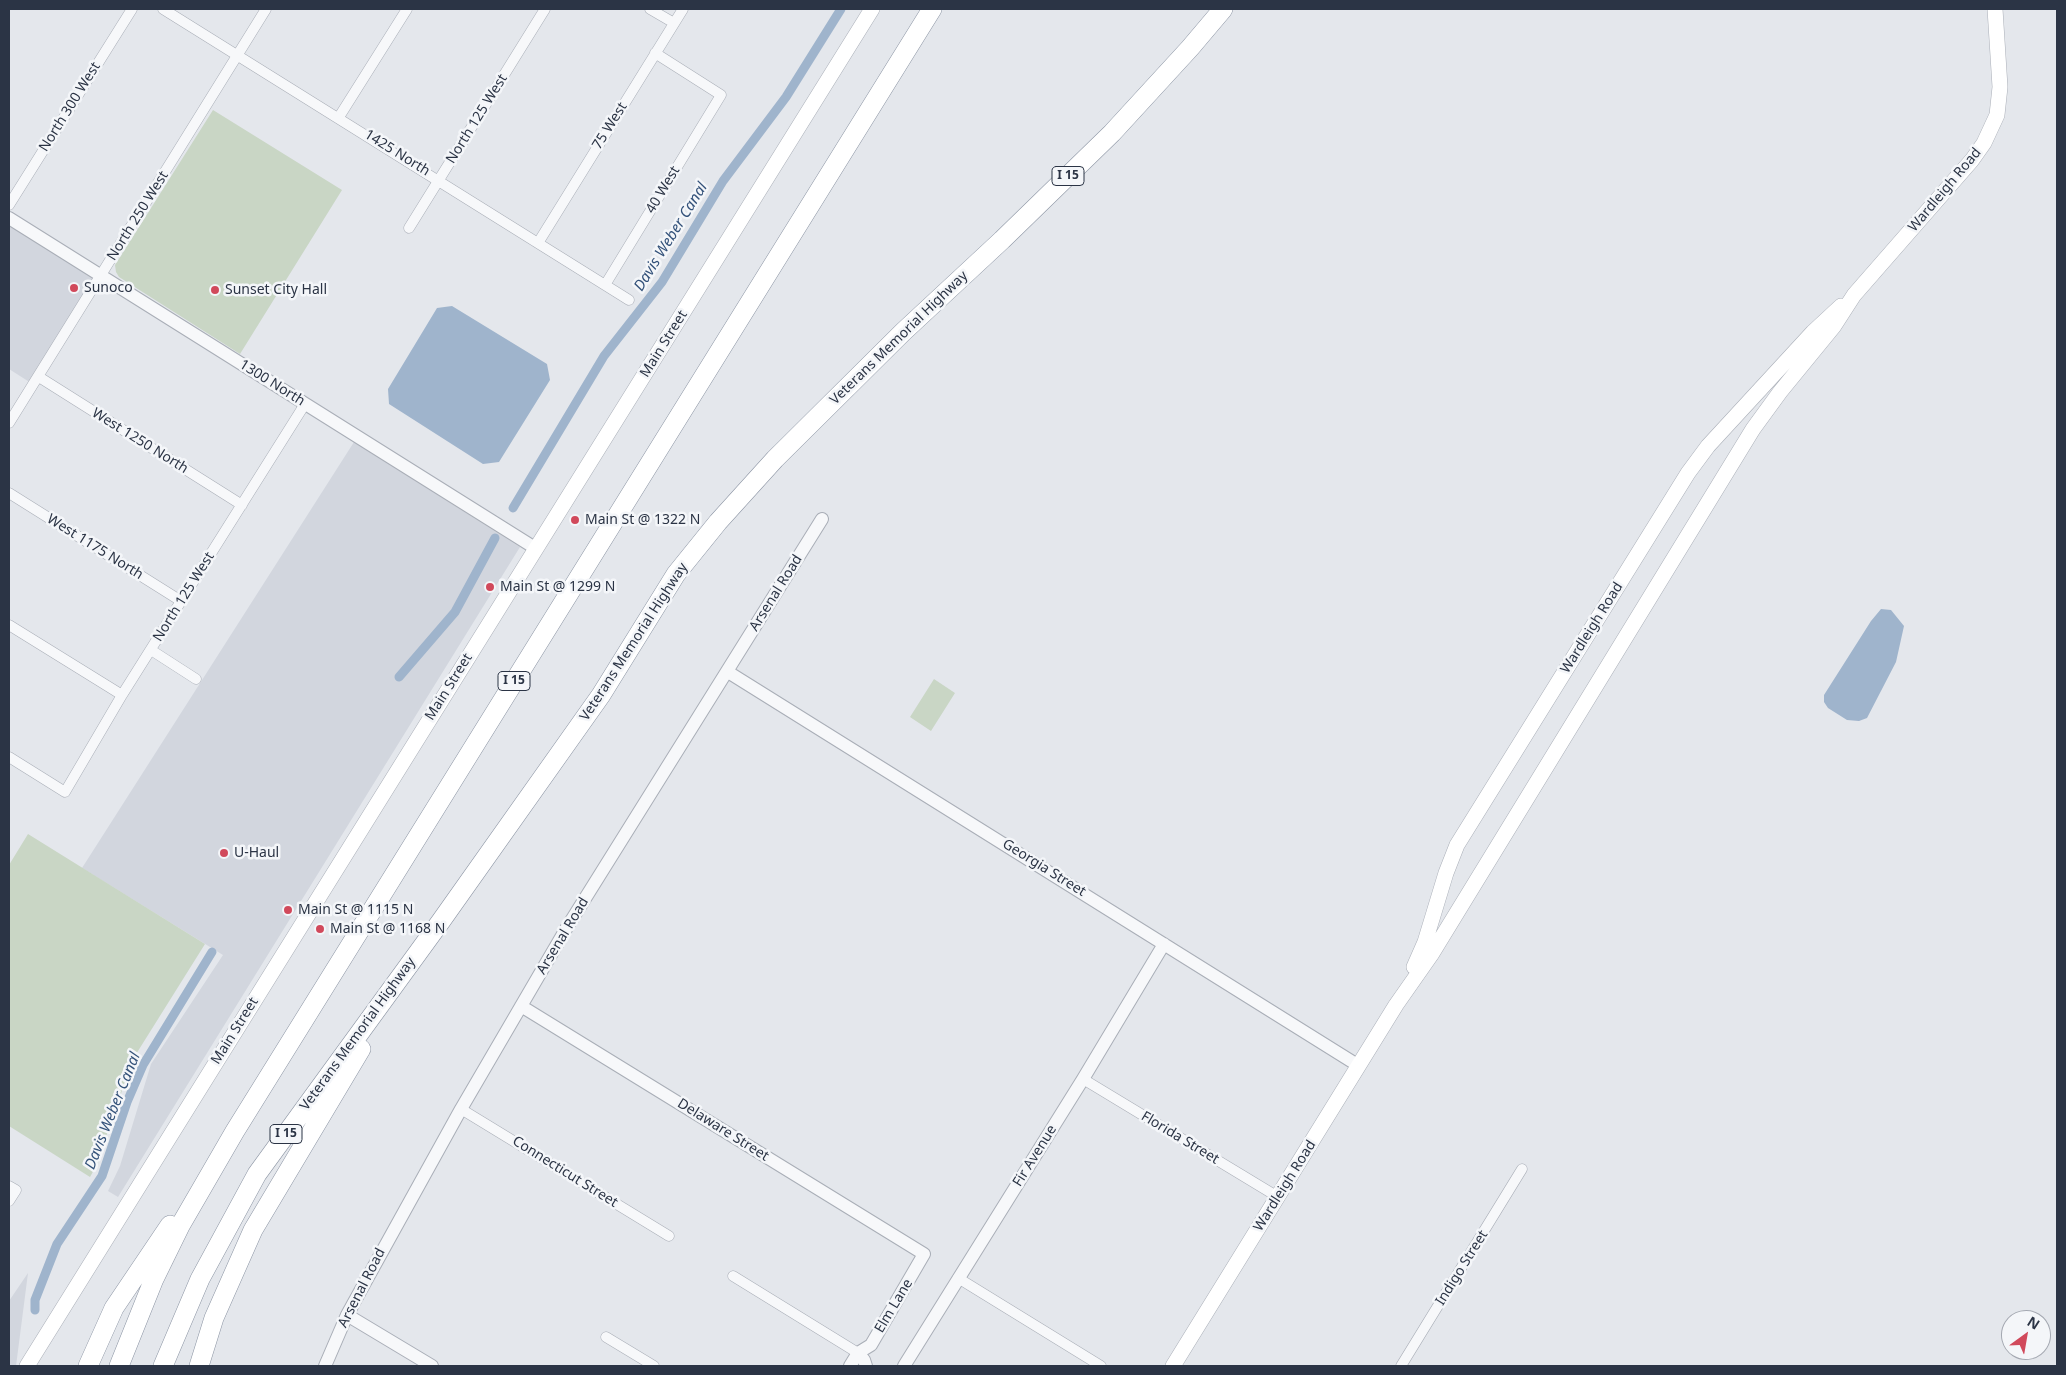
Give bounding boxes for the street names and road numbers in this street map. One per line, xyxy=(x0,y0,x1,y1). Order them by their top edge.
street label: North 300 West xyxy=(36,59,104,155)
street label: North 125 West xyxy=(443,71,511,167)
street label: 75 West xyxy=(589,99,631,153)
street label: 1425 North xyxy=(361,126,433,180)
street label: Wardleigh Road xyxy=(1905,145,1985,235)
street label: 40 West xyxy=(642,163,684,217)
road number: I 15 xyxy=(1052,167,1084,186)
street label: North 250 West xyxy=(104,168,172,264)
street label: Veterans Memorial Highway xyxy=(827,268,971,408)
street label: Main Street xyxy=(637,308,691,380)
street label: 1300 North xyxy=(236,356,308,410)
street label: West 1250 North xyxy=(89,405,191,477)
street label: West 1175 North xyxy=(44,511,146,583)
street label: North 125 West xyxy=(150,549,218,645)
street label: Arsenal Road xyxy=(746,552,806,634)
street label: Veterans Memorial Highway xyxy=(577,560,691,724)
street label: Wardleigh Road xyxy=(1557,579,1627,677)
street label: Main Street xyxy=(422,651,476,723)
road number: I 15 xyxy=(498,671,530,690)
street label: Georgia Street xyxy=(999,836,1089,900)
street label: Arsenal Road xyxy=(533,895,593,977)
street label: Veterans Memorial Highway xyxy=(297,954,419,1114)
street label: Main Street xyxy=(208,995,262,1067)
street label: Delaware Street xyxy=(674,1095,772,1165)
street label: Florida Street xyxy=(1138,1108,1222,1168)
street label: Fir Avenue xyxy=(1009,1122,1061,1190)
road number: I 15 xyxy=(270,1124,302,1144)
street label: Connecticut Street xyxy=(509,1133,621,1211)
street label: Wardleigh Road xyxy=(1250,1137,1320,1235)
street label: Indigo Street xyxy=(1432,1227,1492,1309)
street label: Arsenal Road xyxy=(335,1246,389,1330)
street label: Elm Lane xyxy=(871,1276,917,1336)

